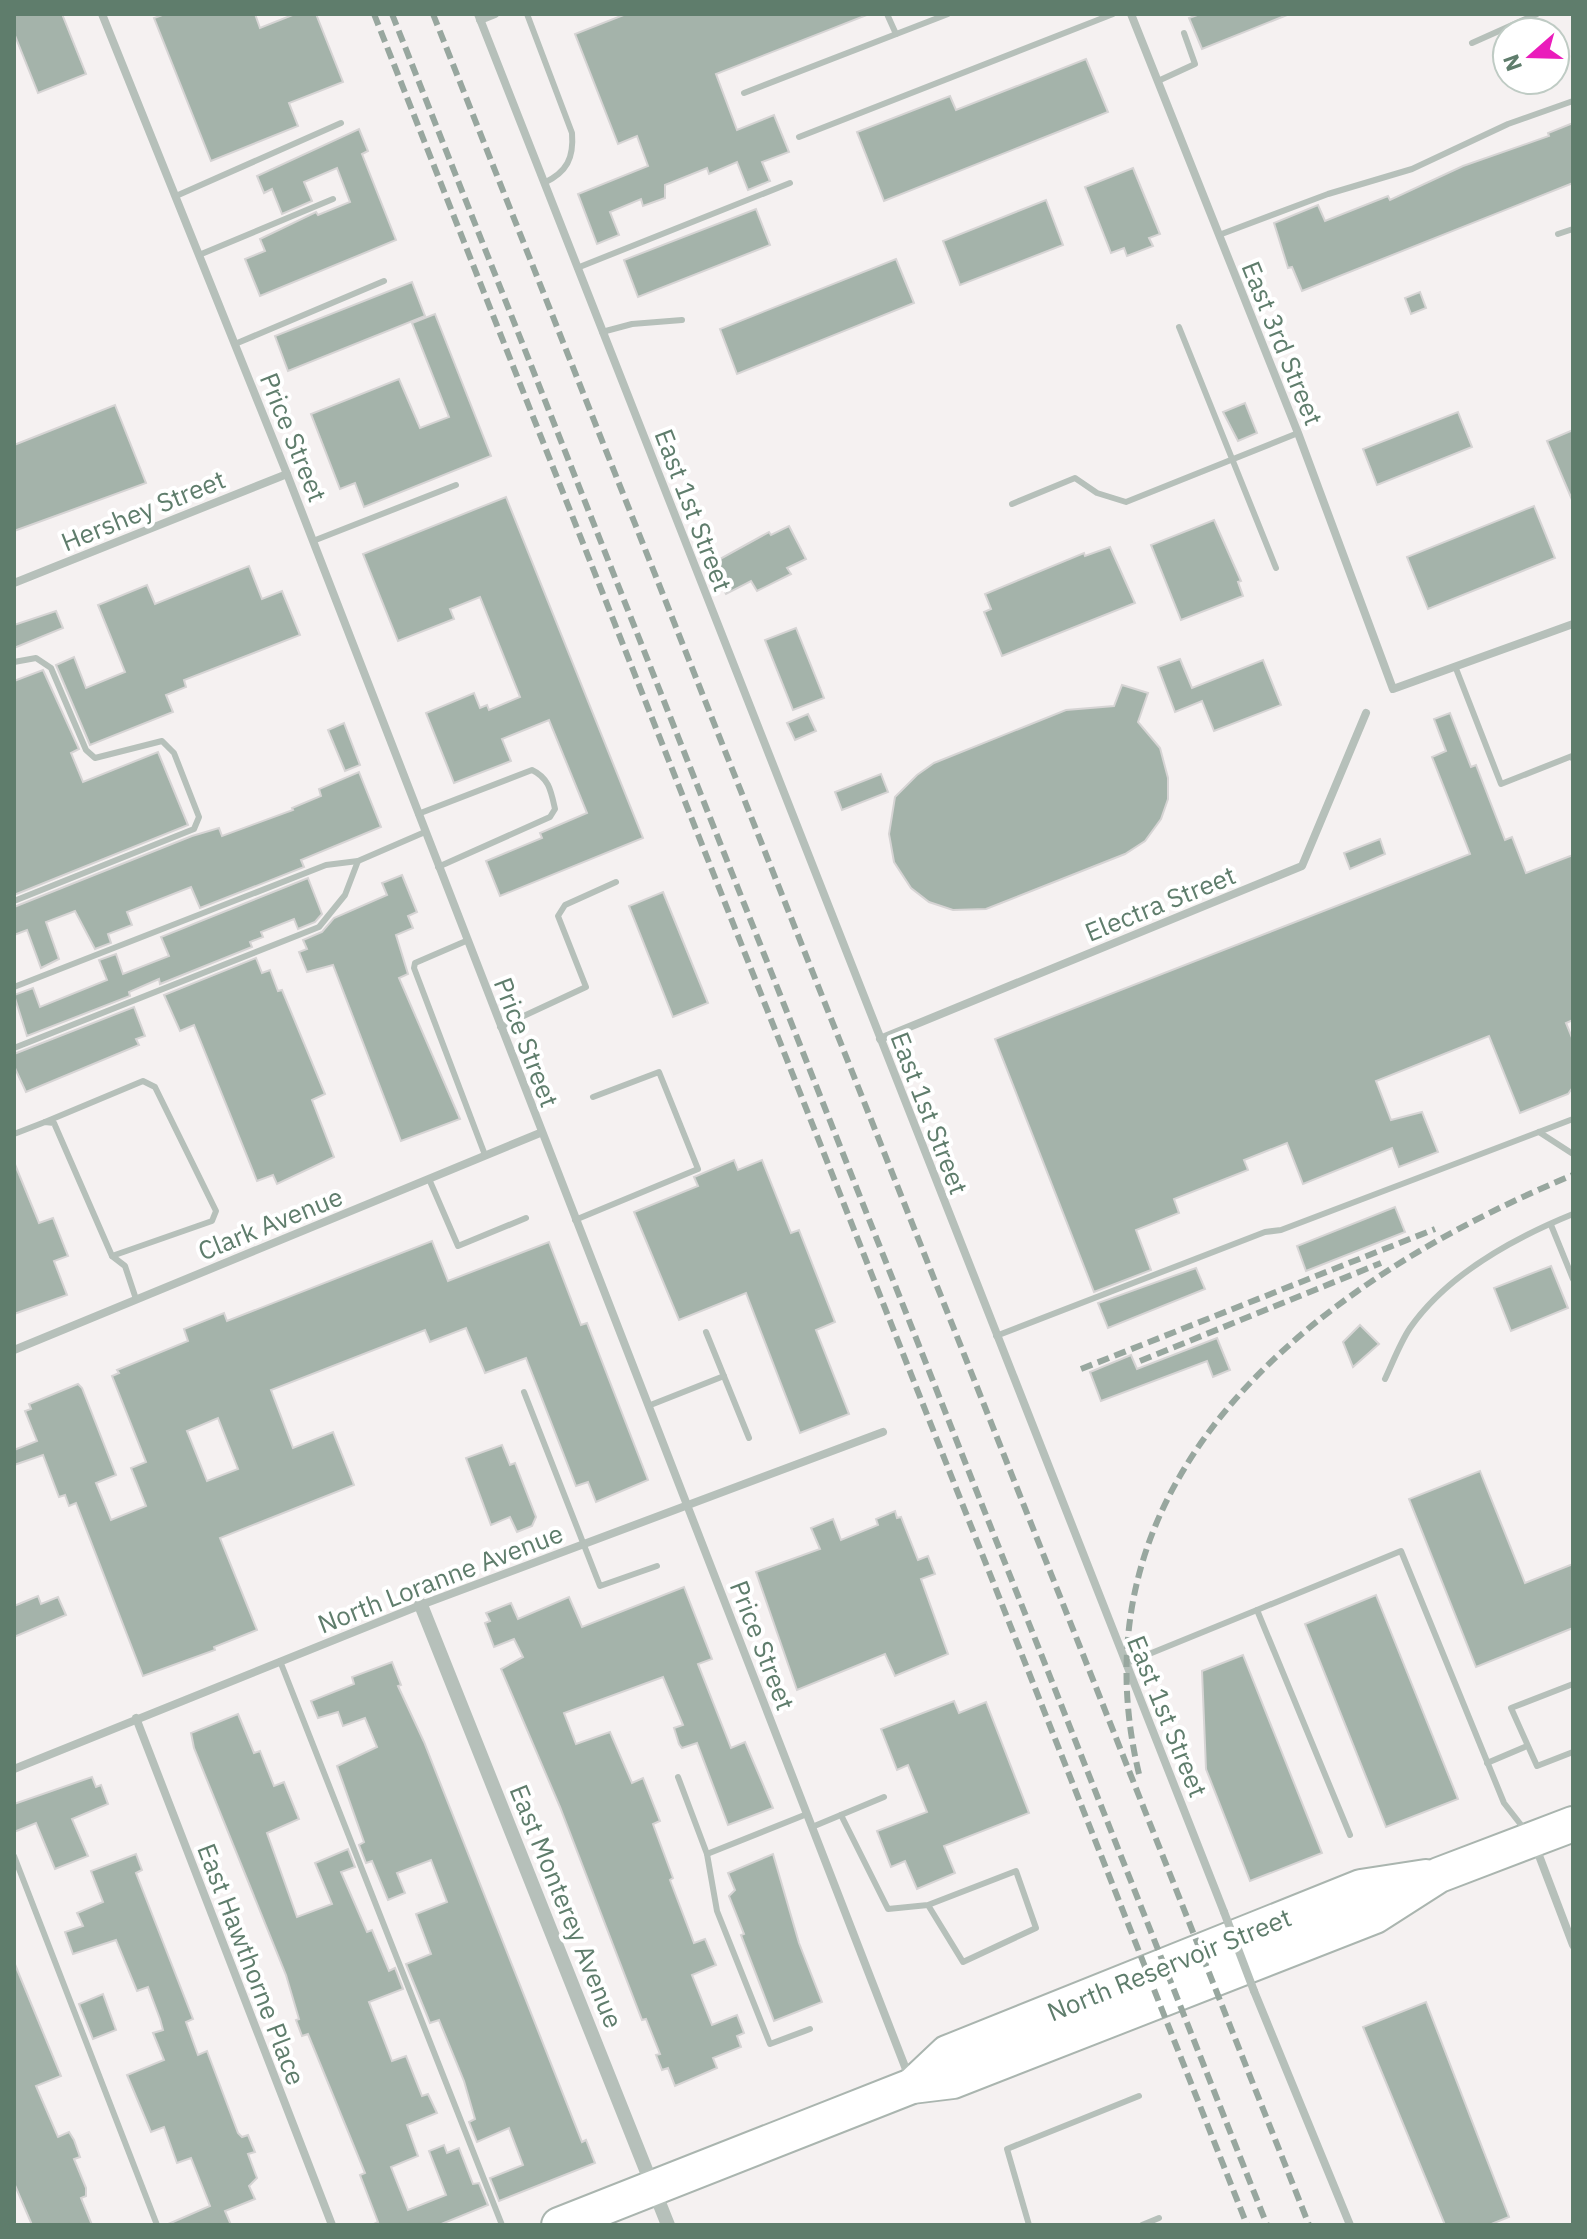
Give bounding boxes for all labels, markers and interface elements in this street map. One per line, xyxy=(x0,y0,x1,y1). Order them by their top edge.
north arrow xyxy=(1491,16,1571,96)
text: N xyxy=(1495,51,1528,75)
street label: East 3rd Street xyxy=(1235,256,1331,430)
street label: Price Street xyxy=(253,367,335,507)
street label: East 1st Street xyxy=(647,424,741,596)
street label: Hershey Street xyxy=(56,462,230,558)
street label: Electra Street xyxy=(1080,857,1240,949)
street label: Price Street xyxy=(487,972,567,1112)
street label: East 1st Street xyxy=(883,1027,977,1199)
street label: Clark Avenue xyxy=(193,1179,347,1267)
street label: North Loranne Avenue xyxy=(313,1516,567,1640)
street label: Price Street xyxy=(723,1575,803,1715)
street label: East 1st Street xyxy=(1120,1630,1216,1802)
street label: East Monterey Avenue xyxy=(503,1779,631,2033)
street label: East Hawthorne Place xyxy=(190,1838,314,2090)
street label: North Reservoir Street xyxy=(1042,1899,1296,2029)

